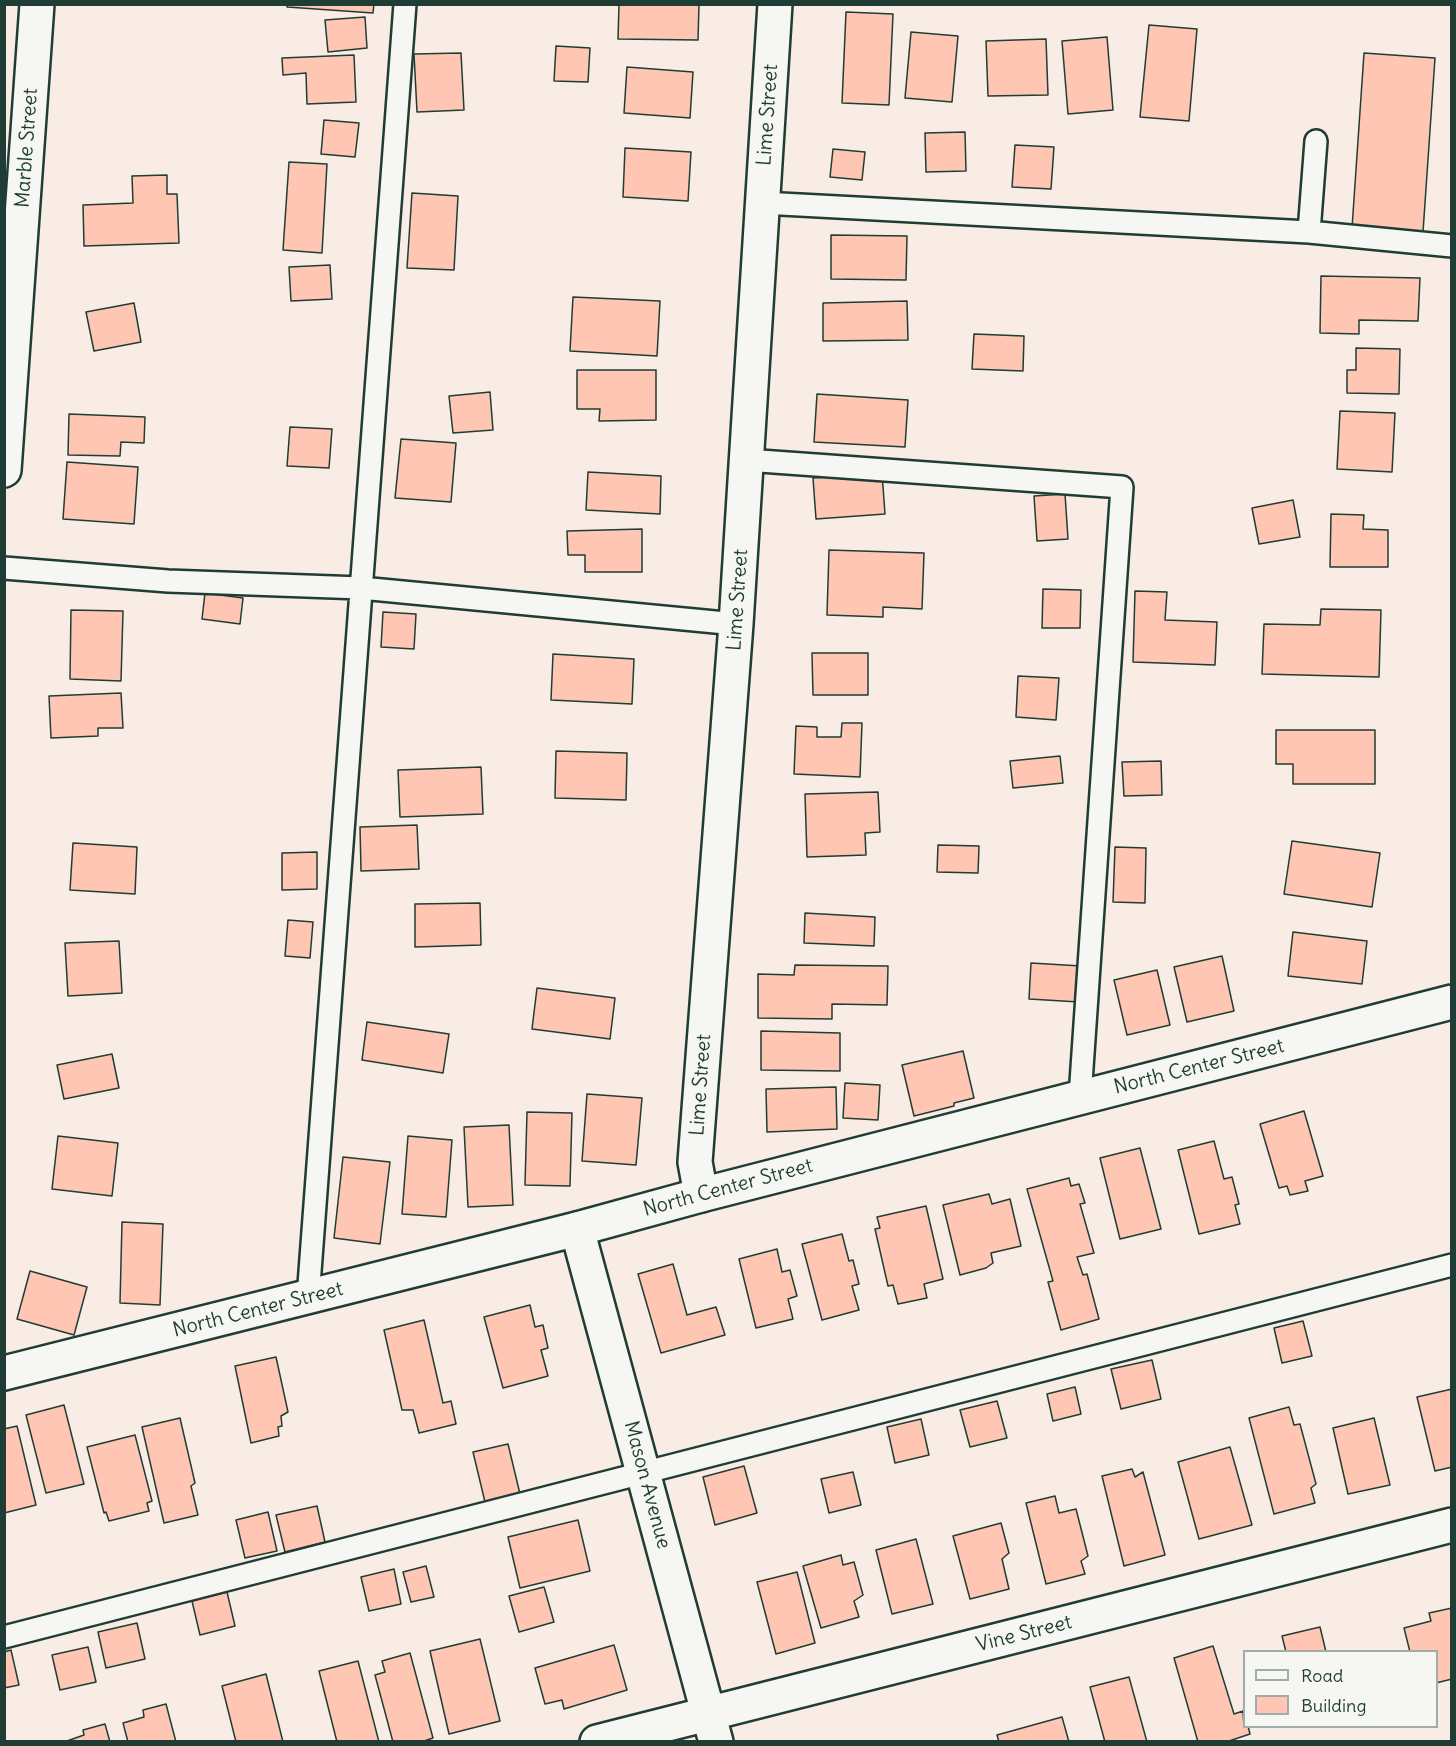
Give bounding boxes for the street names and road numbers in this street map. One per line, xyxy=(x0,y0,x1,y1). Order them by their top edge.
street label: Lime Street xyxy=(752,63,784,167)
street label: Marble Street xyxy=(11,87,43,209)
street label: Lime Street xyxy=(722,548,754,652)
street label: Lime Street xyxy=(685,1033,717,1137)
street label: North Center Street xyxy=(1111,1034,1287,1100)
street label: North Center Street xyxy=(641,1154,815,1222)
street label: North Center Street xyxy=(170,1277,346,1343)
street label: Mason Avenue xyxy=(618,1419,676,1551)
street label: Vine Street xyxy=(974,1611,1074,1657)

